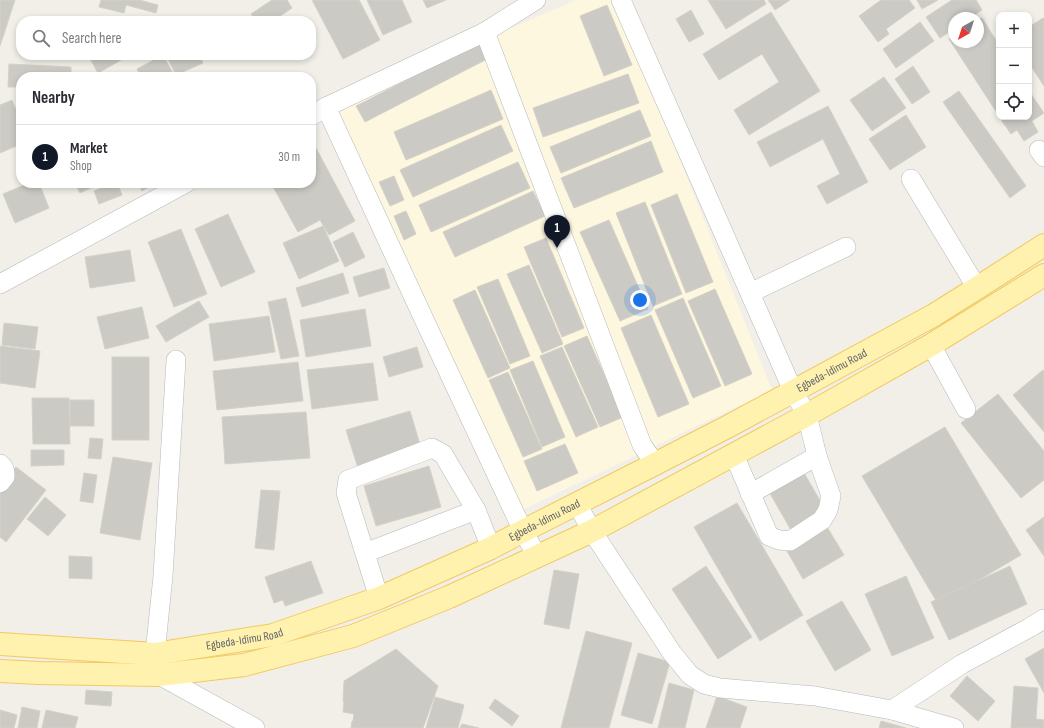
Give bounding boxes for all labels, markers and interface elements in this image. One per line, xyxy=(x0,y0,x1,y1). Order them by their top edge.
north arrow xyxy=(948,12,984,48)
map controls xyxy=(996,12,1032,120)
button: + xyxy=(996,12,1032,48)
search box xyxy=(16,16,316,60)
icon: search xyxy=(30,27,52,49)
text: Search here xyxy=(62,29,122,48)
button: − xyxy=(996,48,1032,84)
button: locate xyxy=(996,84,1032,120)
text: Nearby xyxy=(32,88,75,108)
text: Market xyxy=(70,139,108,158)
text: 1 xyxy=(42,149,48,165)
text: 30 m xyxy=(278,149,300,165)
text: Shop xyxy=(70,158,92,174)
pin: 1 xyxy=(544,215,570,248)
your location xyxy=(630,290,650,310)
street label: Egbeda-Idimu Road xyxy=(794,346,870,396)
street label: Egbeda-Idimu Road xyxy=(506,496,583,545)
street label: Egbeda-Idimu Road xyxy=(205,625,285,654)

